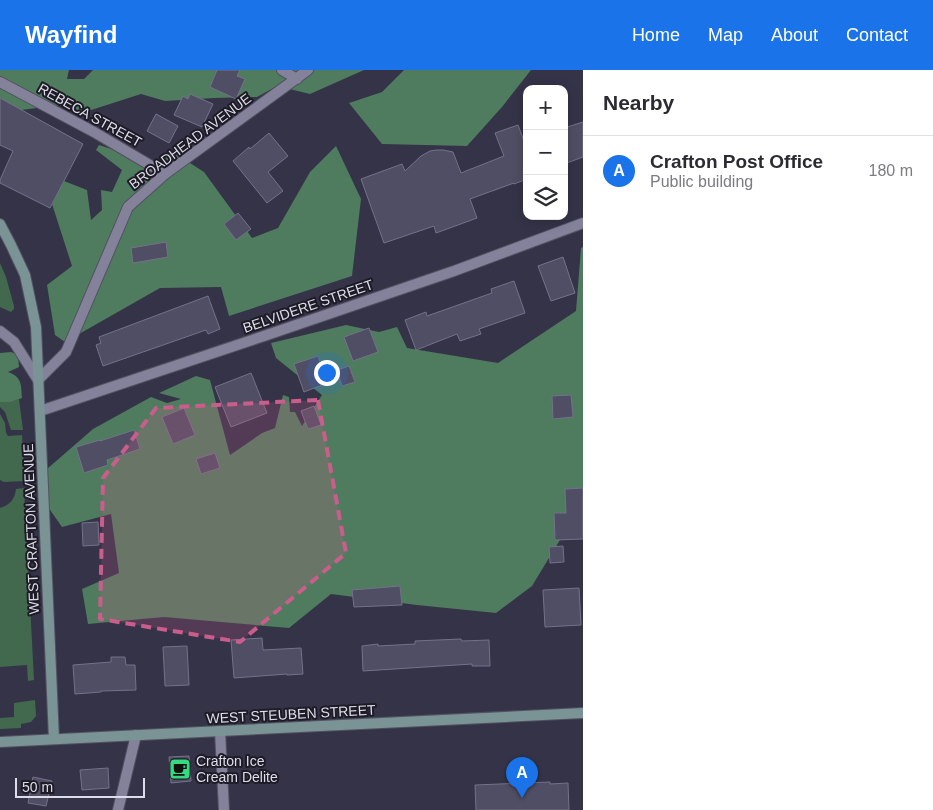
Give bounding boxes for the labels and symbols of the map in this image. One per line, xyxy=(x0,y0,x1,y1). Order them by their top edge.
street label: REBECA STREET xyxy=(35,80,145,150)
street label: BROADHEAD AVENUE xyxy=(126,90,254,192)
street label: BELVIDERE STREET xyxy=(241,276,376,336)
your location xyxy=(314,360,340,386)
street label: WEST CRAFTON AVENUE xyxy=(20,443,42,615)
street label: WEST STEUBEN STREET xyxy=(206,702,376,726)
place label: Crafton Ice Cream Delite xyxy=(196,753,278,785)
cafe icon: Crafton Ice Cream Delite xyxy=(168,757,192,781)
pin: A xyxy=(506,757,538,798)
scale bar xyxy=(15,775,145,798)

